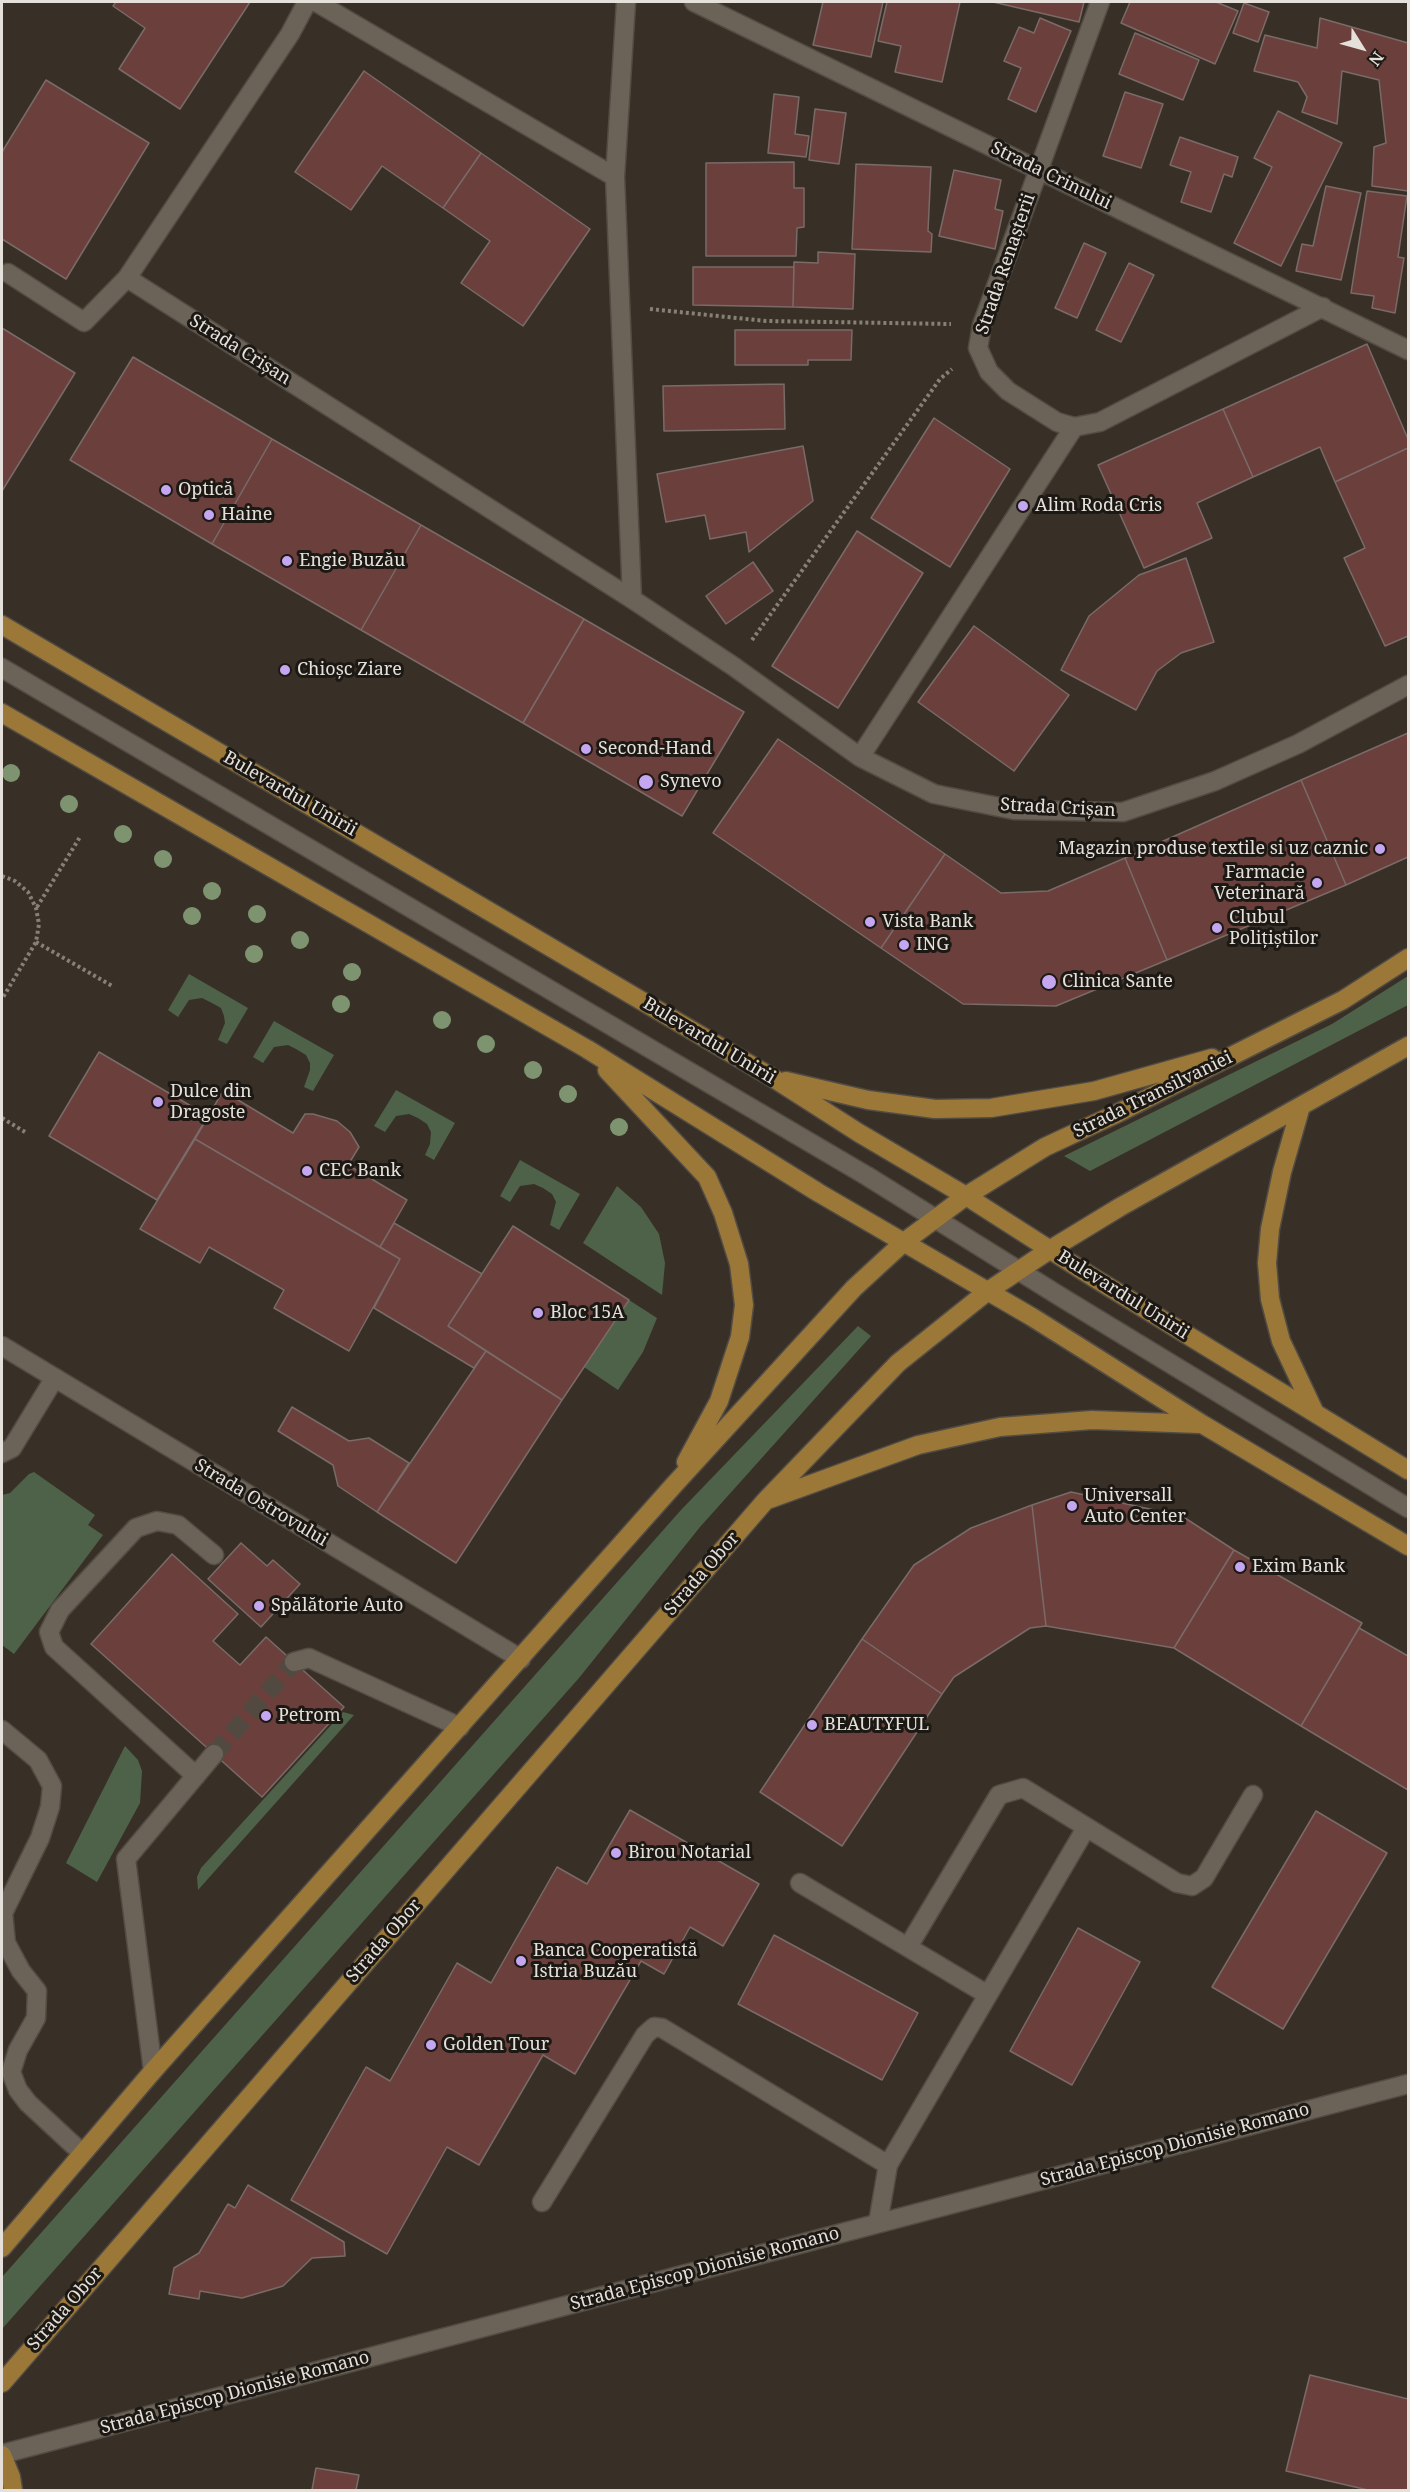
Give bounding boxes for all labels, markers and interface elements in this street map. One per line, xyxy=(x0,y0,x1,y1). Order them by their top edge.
north arrow xyxy=(1332,18,1392,78)
text: N xyxy=(1364,47,1389,70)
street label: Strada Crinului xyxy=(987,138,1115,214)
street label: Strada Renașterii xyxy=(972,191,1040,337)
street label: Strada Crișan xyxy=(185,310,295,390)
place label: Optică xyxy=(178,479,233,501)
marker: Optică xyxy=(159,483,173,497)
place label: Alim Roda Cris xyxy=(1035,495,1162,517)
marker: Alim Roda Cris xyxy=(1016,499,1030,513)
place label: Haine xyxy=(221,504,272,526)
marker: Haine xyxy=(202,508,216,522)
place label: Engie Buzău xyxy=(299,550,406,572)
marker: Engie Buzău xyxy=(280,554,294,568)
place label: Chioșc Ziare xyxy=(297,659,402,681)
marker: Chioșc Ziare xyxy=(278,663,292,677)
place label: Second-Hand xyxy=(598,738,712,760)
marker: Second-Hand xyxy=(579,742,593,756)
street label: Bulevardul Unirii xyxy=(219,747,361,841)
place label: Synevo xyxy=(660,771,722,793)
marker: Synevo xyxy=(637,773,655,791)
street label: Strada Crișan xyxy=(1000,794,1116,822)
place label: Magazin produse textile si uz caznic xyxy=(1058,838,1368,860)
marker: Magazin produse textile si uz caznic xyxy=(1373,842,1387,856)
place label: Farmacie Veterinară xyxy=(1214,862,1305,904)
marker: Farmacie Veterinară xyxy=(1310,876,1324,890)
place label: Clubul Polițiștilor xyxy=(1229,907,1318,950)
place label: Vista Bank xyxy=(882,911,973,933)
marker: Vista Bank xyxy=(863,915,877,929)
marker: Clubul Polițiștilor xyxy=(1210,921,1224,935)
place label: ING xyxy=(916,934,949,956)
marker: ING xyxy=(897,938,911,952)
place label: Clinica Sante xyxy=(1062,971,1173,993)
marker: Clinica Sante xyxy=(1040,973,1058,991)
street label: Bulevardul Unirii xyxy=(639,993,779,1089)
street label: Strada Transilvaniei xyxy=(1070,1047,1236,1143)
place label: Dulce din Dragoste xyxy=(170,1081,252,1124)
marker: Dulce din Dragoste xyxy=(151,1095,165,1109)
place label: CEC Bank xyxy=(319,1160,401,1182)
marker: CEC Bank xyxy=(300,1164,314,1178)
street label: Bulevardul Unirii xyxy=(1053,1246,1193,1344)
place label: Bloc 15A xyxy=(550,1302,624,1324)
marker: Bloc 15A xyxy=(531,1306,545,1320)
street label: Strada Ostrovului xyxy=(190,1455,332,1551)
place label: Universall Auto Center xyxy=(1084,1485,1186,1528)
marker: Universall Auto Center xyxy=(1065,1499,1079,1513)
street label: Strada Obor xyxy=(660,1528,744,1620)
place label: Exim Bank xyxy=(1252,1556,1345,1578)
marker: Exim Bank xyxy=(1233,1560,1247,1574)
place label: Spălătorie Auto xyxy=(271,1595,403,1617)
marker: Spălătorie Auto xyxy=(252,1599,266,1613)
place label: Petrom xyxy=(278,1705,341,1727)
marker: Petrom xyxy=(259,1709,273,1723)
place label: BEAUTYFUL xyxy=(824,1714,929,1736)
marker: BEAUTYFUL xyxy=(805,1718,819,1732)
place label: Birou Notarial xyxy=(628,1842,751,1864)
marker: Birou Notarial xyxy=(609,1846,623,1860)
street label: Strada Obor xyxy=(342,1895,426,1987)
place label: Banca Cooperatistă Istria Buzău xyxy=(533,1940,698,1982)
marker: Banca Cooperatistă Istria Buzău xyxy=(514,1954,528,1968)
place label: Golden Tour xyxy=(443,2034,549,2056)
marker: Golden Tour xyxy=(424,2038,438,2052)
street label: Strada Episcop Dionisie Romano xyxy=(1038,2099,1312,2191)
street label: Strada Episcop Dionisie Romano xyxy=(568,2223,842,2315)
street label: Strada Obor xyxy=(23,2263,107,2355)
street label: Strada Episcop Dionisie Romano xyxy=(98,2347,372,2439)

